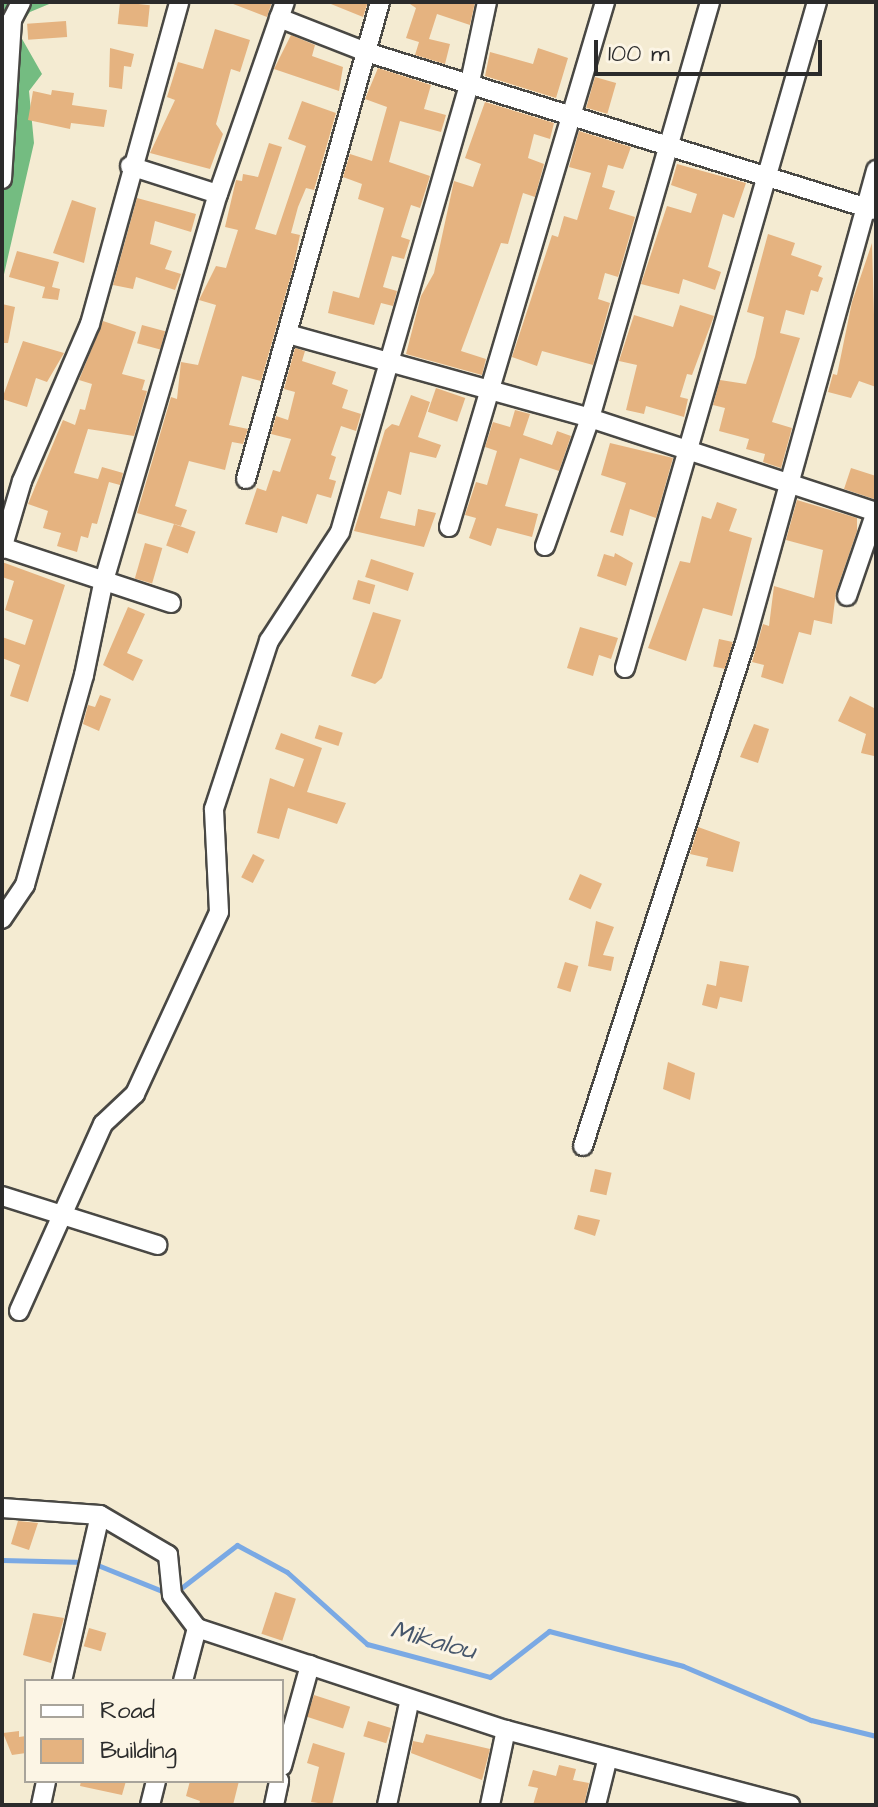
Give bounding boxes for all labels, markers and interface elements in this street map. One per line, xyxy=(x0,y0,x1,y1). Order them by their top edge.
scale bar xyxy=(598,24,826,74)
text: 100 m xyxy=(608,37,670,71)
water label: Mikalou xyxy=(387,1615,479,1667)
legend xyxy=(24,1679,284,1783)
text: Road xyxy=(100,1694,155,1728)
text: Building xyxy=(100,1734,177,1768)

